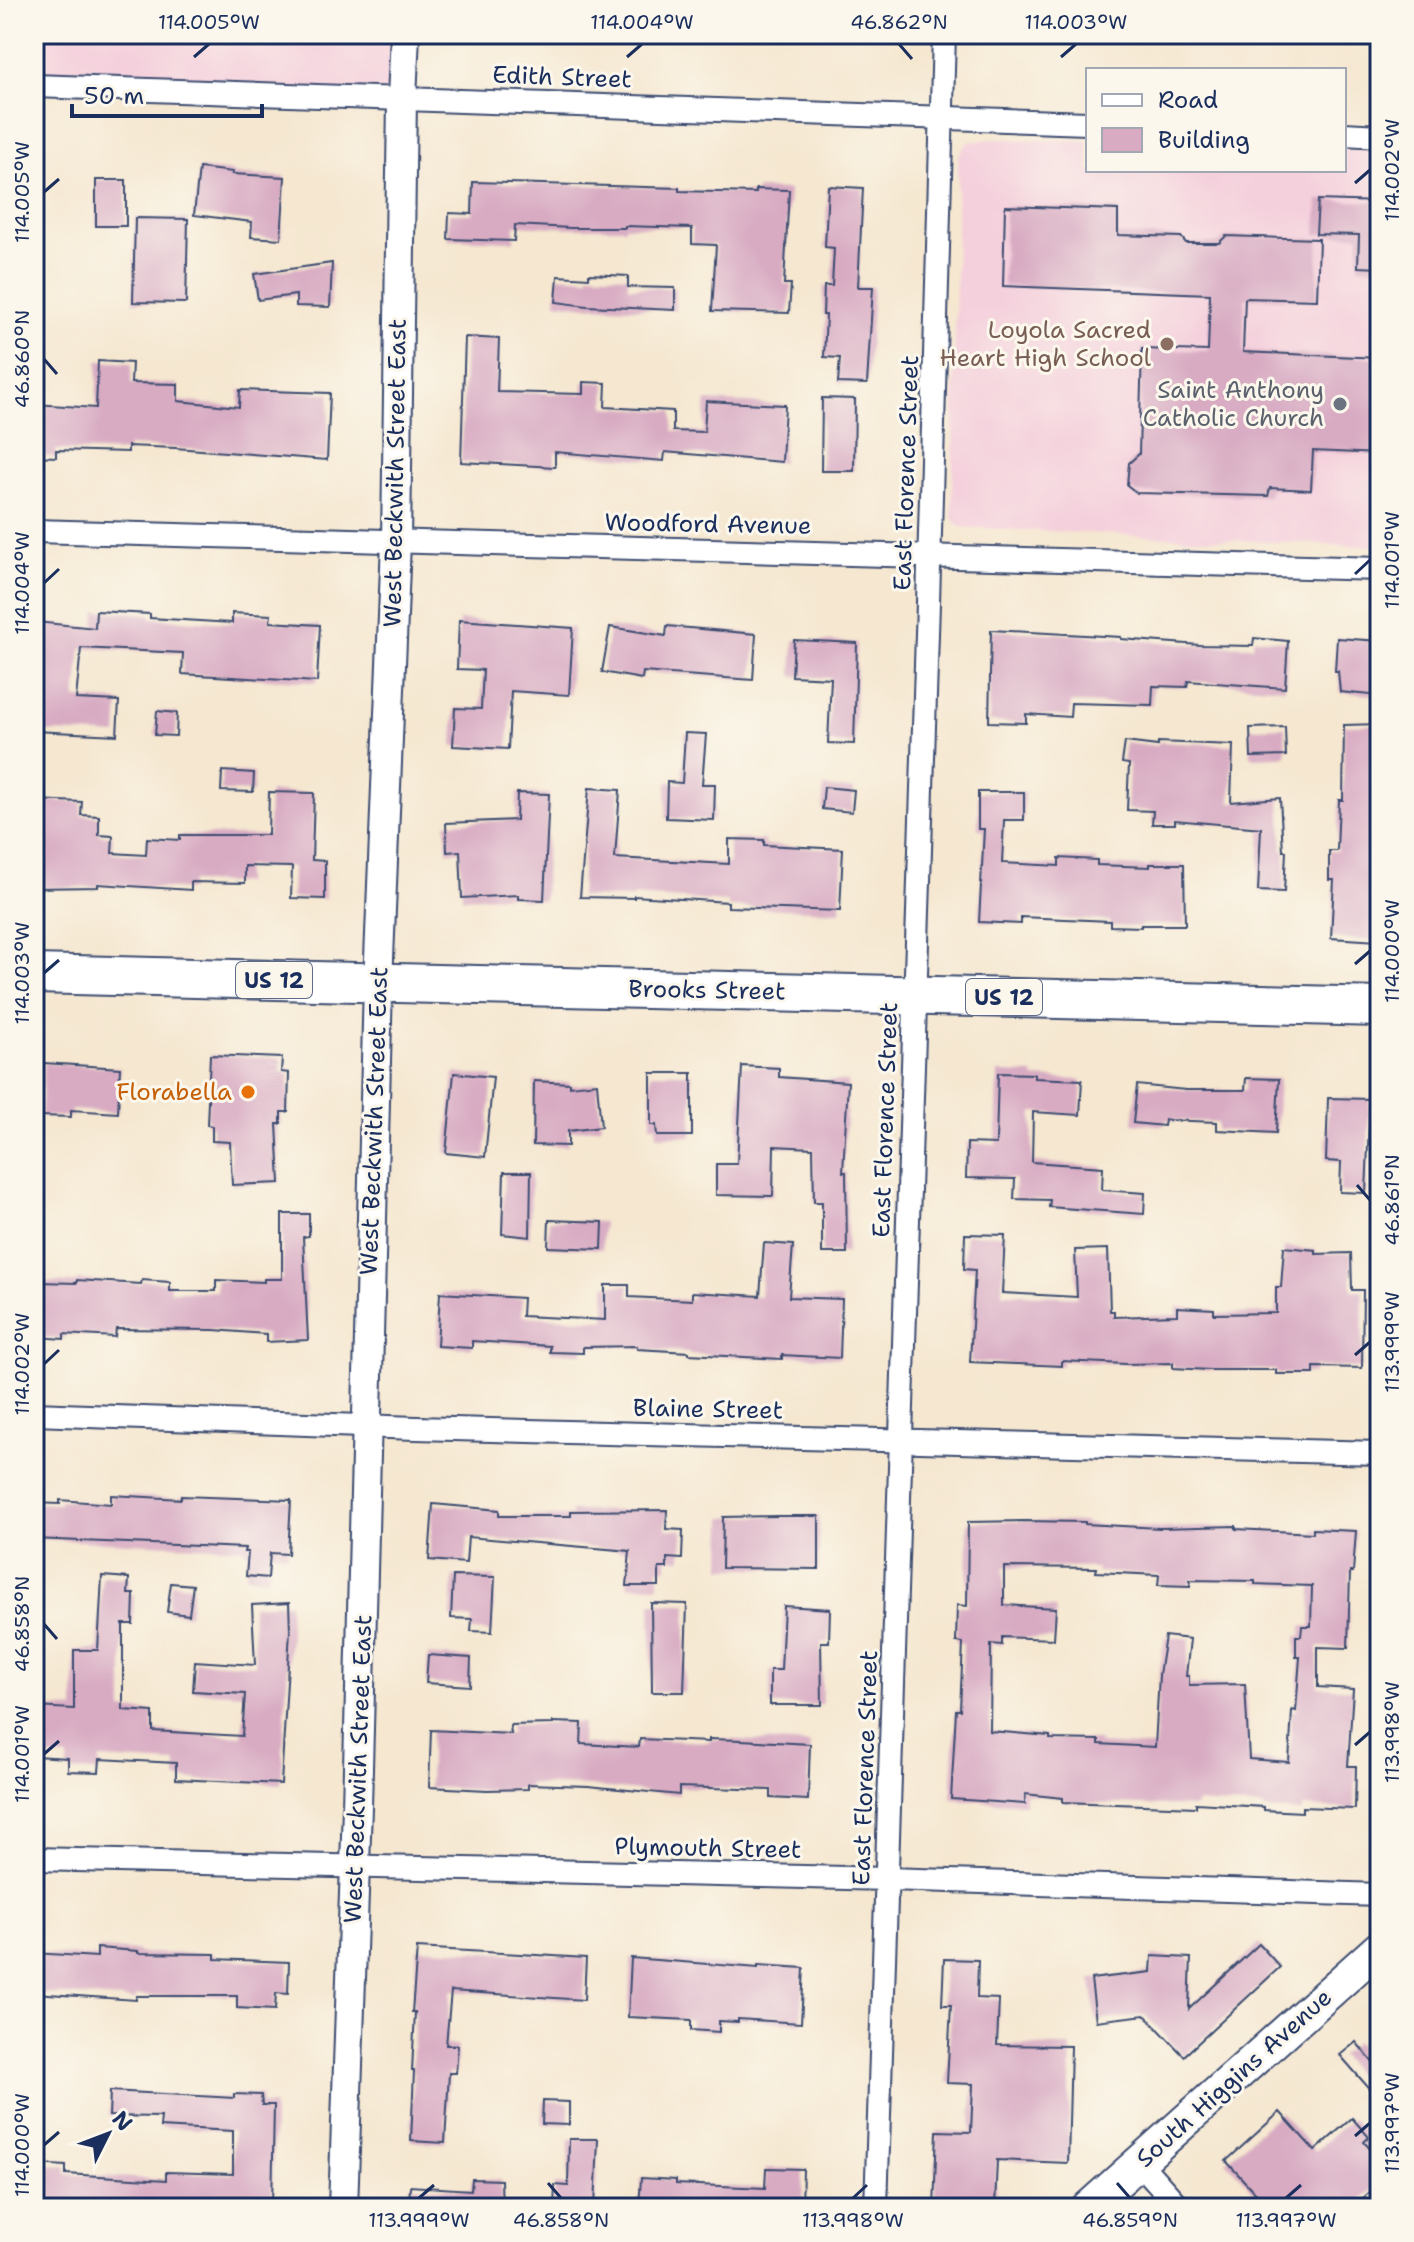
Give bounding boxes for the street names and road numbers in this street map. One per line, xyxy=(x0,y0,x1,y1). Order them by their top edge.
street label: Edith Street xyxy=(492,59,632,95)
street label: West Beckwith Street East xyxy=(376,318,414,628)
street label: East Florence Street xyxy=(886,355,926,591)
street label: Woodford Avenue xyxy=(604,506,812,542)
road number: US 12 xyxy=(236,962,312,998)
street label: West Beckwith Street East xyxy=(353,966,395,1276)
street label: Brooks Street xyxy=(628,973,786,1007)
road number: US 12 xyxy=(966,979,1042,1015)
street label: East Florence Street xyxy=(865,1002,905,1238)
street label: Blaine Street xyxy=(633,1392,783,1426)
street label: West Beckwith Street East xyxy=(337,1614,379,1924)
street label: East Florence Street xyxy=(845,1650,885,1886)
street label: Plymouth Street xyxy=(614,1830,802,1866)
street label: South Higgins Avenue xyxy=(1129,1981,1339,2175)

